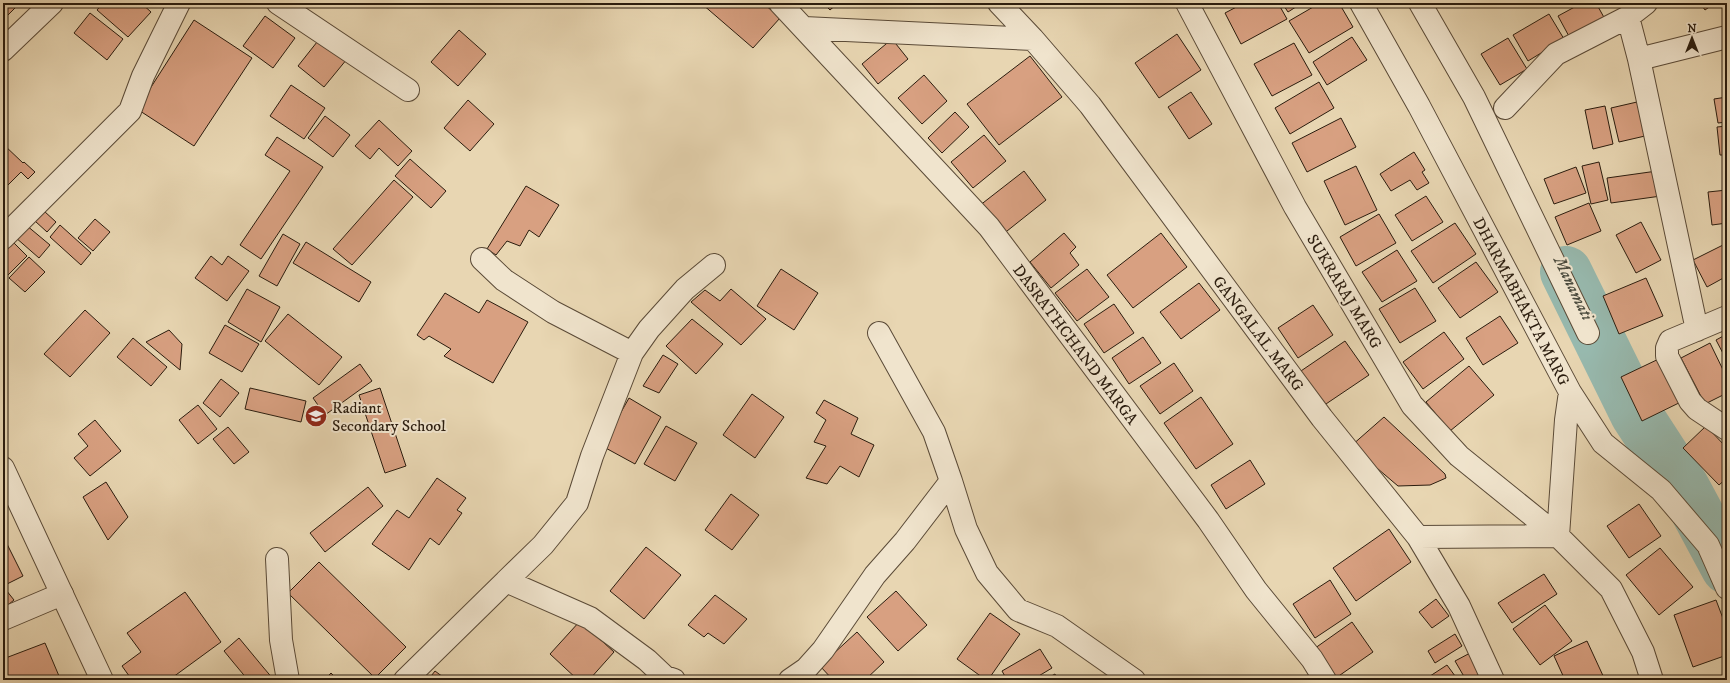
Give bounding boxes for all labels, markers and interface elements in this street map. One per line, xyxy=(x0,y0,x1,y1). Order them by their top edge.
north arrow xyxy=(1672,18,1712,58)
text: N xyxy=(1687,22,1697,36)
street label: DHARMABHAKTA MARG xyxy=(1468,214,1574,389)
street label: SUKRARAJ MARG xyxy=(1302,231,1386,352)
water label: Manamati xyxy=(1548,252,1599,325)
street label: DASRATHCHAND MARGA xyxy=(1008,260,1143,429)
street label: GANGALAL MARG xyxy=(1208,272,1308,395)
place label: Radiant Secondary School xyxy=(332,398,446,436)
school or university icon: Radiant Secondary School xyxy=(303,403,329,429)

